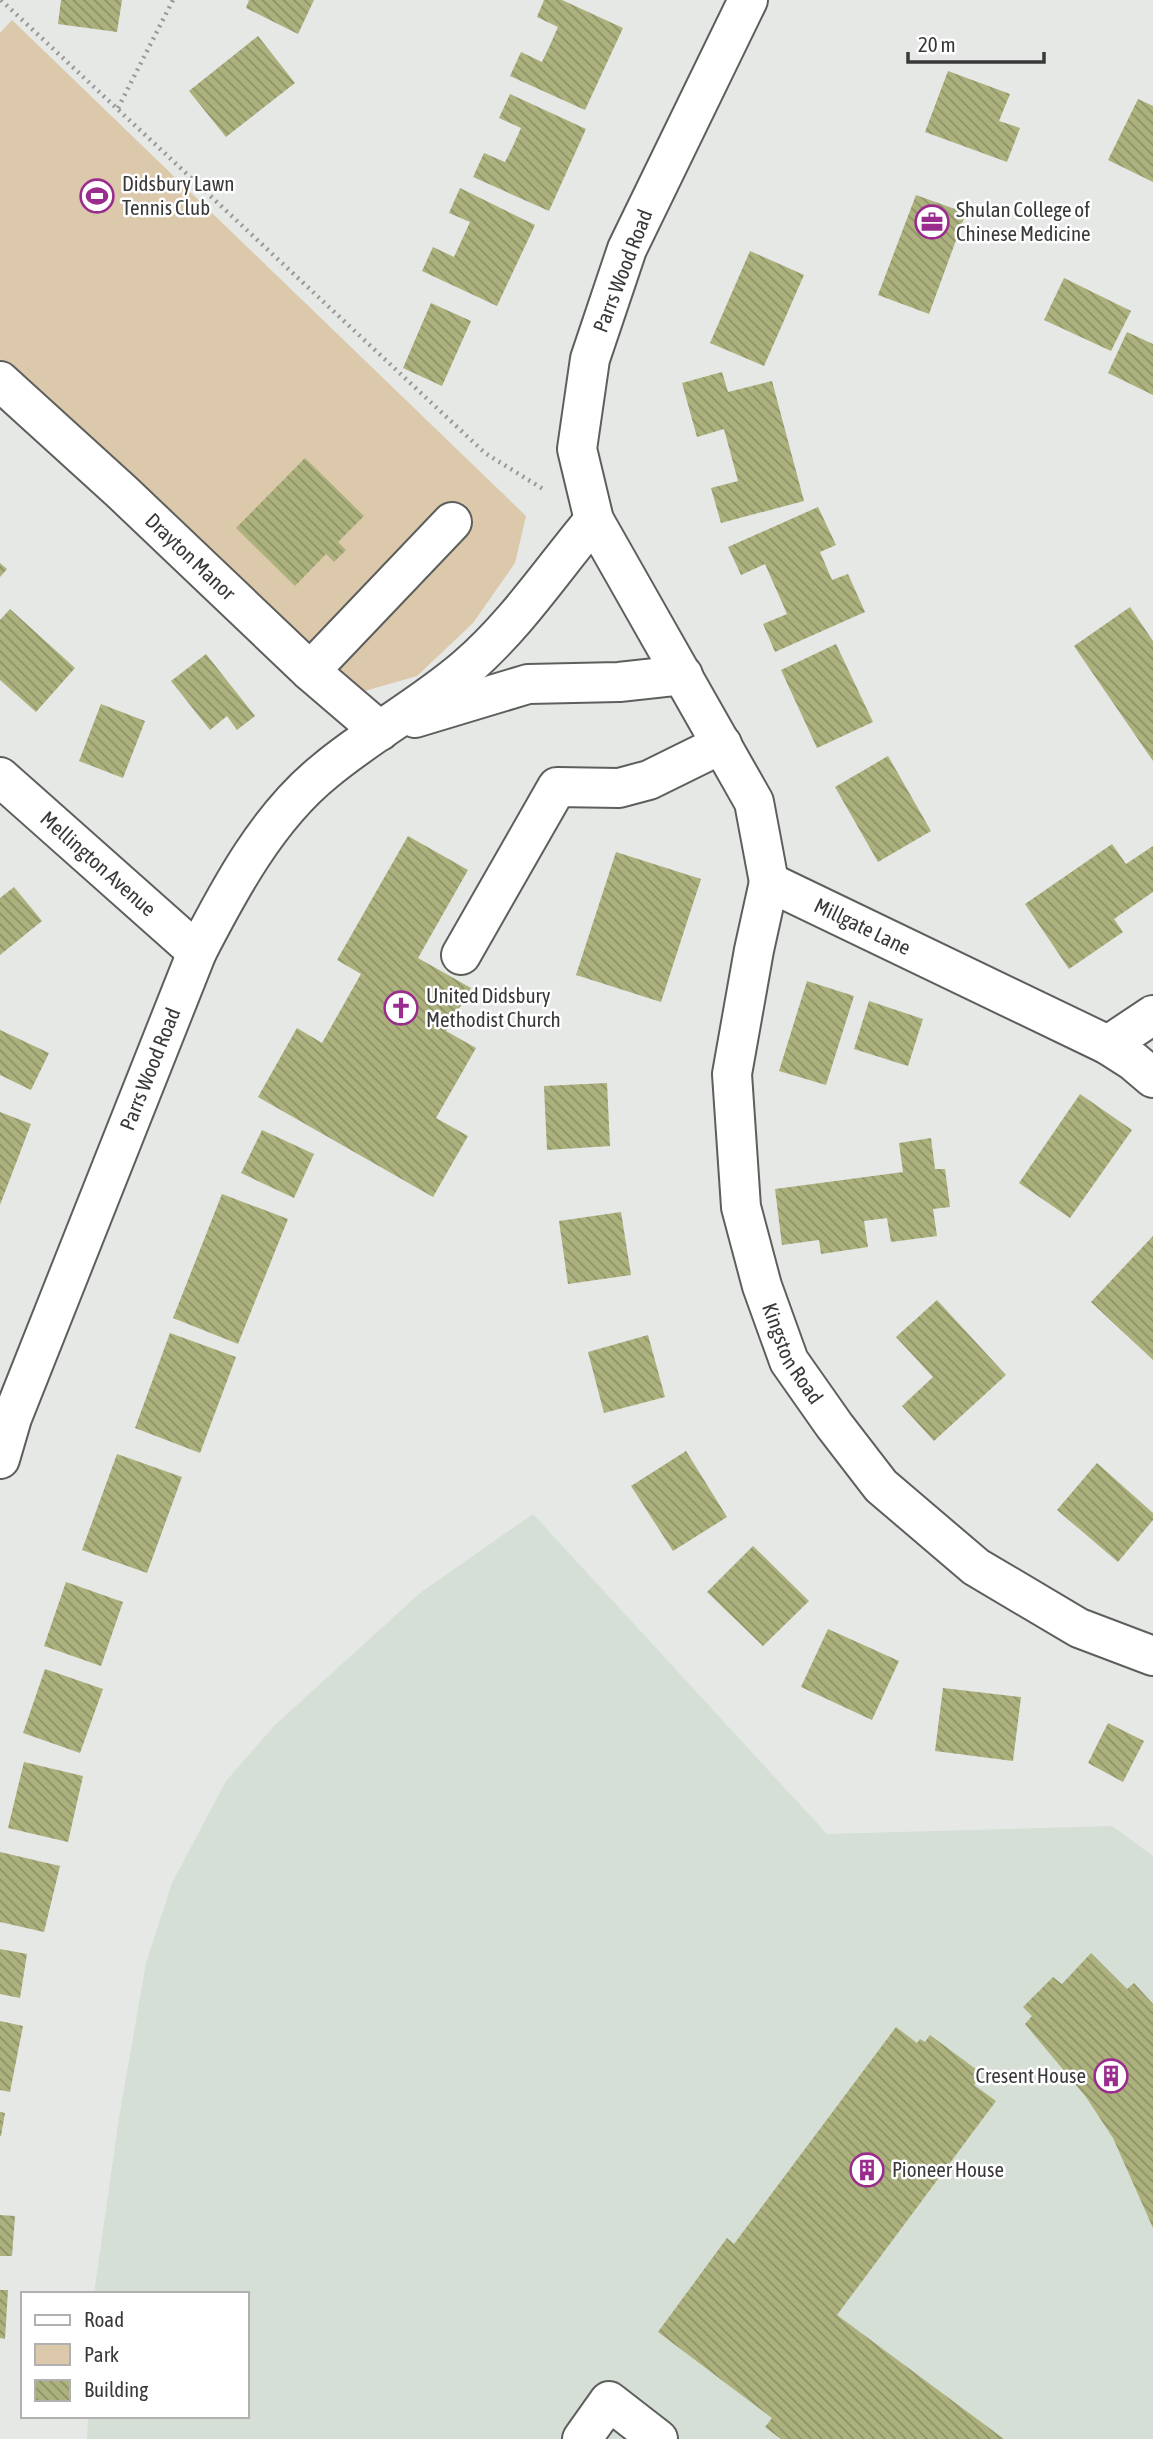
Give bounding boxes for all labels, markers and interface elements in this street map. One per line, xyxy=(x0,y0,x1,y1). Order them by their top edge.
scale bar xyxy=(908,21,1044,65)
text: 20 m xyxy=(918,32,956,56)
place label: Didsbury Lawn Tennis Club xyxy=(122,171,234,219)
sports icon: Didsbury Lawn Tennis Club xyxy=(78,177,116,215)
place label: Shulan College of Chinese Medicine xyxy=(956,197,1091,245)
office icon: Shulan College of Chinese Medicine xyxy=(913,203,951,241)
street label: Parrs Wood Road xyxy=(588,206,656,335)
street label: Drayton Manor xyxy=(141,508,241,605)
street label: Mellington Avenue xyxy=(36,806,161,921)
street label: Millgate Lane xyxy=(811,893,915,959)
place label: United Didsbury Methodist Church xyxy=(426,983,561,1031)
church icon: United Didsbury Methodist Church xyxy=(382,989,420,1027)
street label: Parrs Wood Road xyxy=(114,1004,185,1134)
street label: Kingston Road xyxy=(758,1300,828,1408)
building icon: Cresent House xyxy=(1092,2057,1130,2095)
place label: Cresent House xyxy=(976,2063,1086,2087)
building icon: Pioneer House xyxy=(848,2151,886,2189)
place label: Pioneer House xyxy=(892,2157,1004,2181)
legend xyxy=(21,2292,248,2418)
text: Road xyxy=(84,2307,124,2331)
text: Park xyxy=(84,2342,119,2366)
text: Building xyxy=(84,2377,148,2401)

